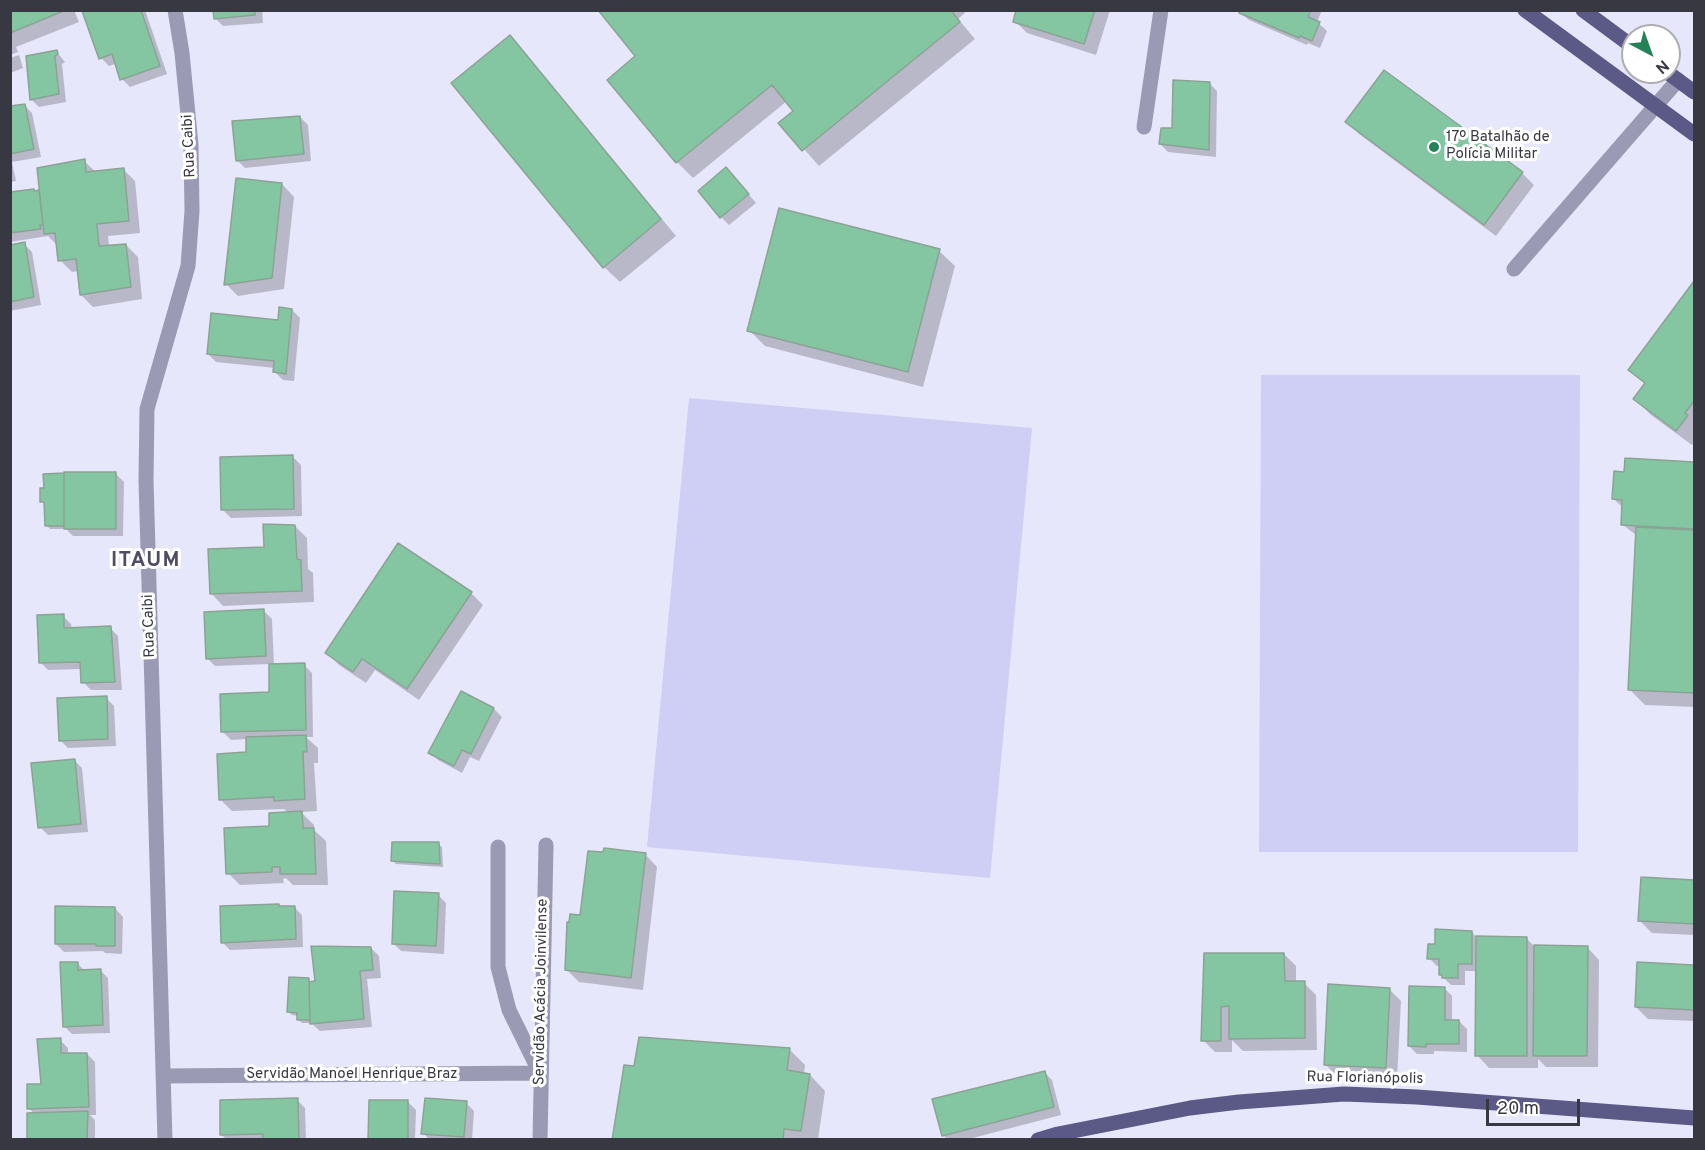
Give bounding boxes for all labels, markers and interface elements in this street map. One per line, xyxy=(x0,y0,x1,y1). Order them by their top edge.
north arrow xyxy=(1621,24,1681,84)
text: N xyxy=(1651,55,1672,77)
street label: Rua Caibi xyxy=(179,114,201,178)
place label: 17º Batalhão de Polícia Militar xyxy=(1446,129,1550,164)
marker: 17º Batalhão de Polícia Militar xyxy=(1427,140,1441,154)
district label: ITAUM xyxy=(111,549,181,575)
street label: Rua Caibi xyxy=(140,594,160,658)
street label: Servidão Acácia Joinvilense xyxy=(531,899,553,1085)
street label: Servidão Manoel Henrique Braz xyxy=(246,1066,458,1084)
street label: Rua Florianópolis xyxy=(1306,1069,1424,1089)
scale bar xyxy=(1489,1087,1584,1125)
text: 20 m xyxy=(1497,1098,1539,1121)

